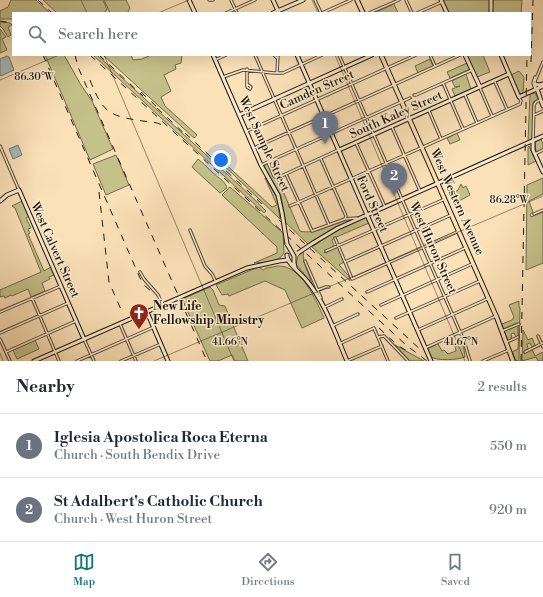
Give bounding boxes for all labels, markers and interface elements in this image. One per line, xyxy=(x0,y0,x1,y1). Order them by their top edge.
search box xyxy=(12,12,531,56)
icon: search xyxy=(26,23,48,45)
text: Search here xyxy=(58,25,138,44)
street label: Camden Street xyxy=(277,67,357,113)
text: 86.30°W xyxy=(14,71,55,83)
street label: South Kaley Street xyxy=(347,87,446,142)
street label: West Sample Street xyxy=(235,93,293,195)
pin: 1 xyxy=(312,111,338,144)
street label: West Western Avenue xyxy=(426,146,487,257)
your location xyxy=(211,150,231,170)
pin: 2 xyxy=(381,163,407,196)
street label: Ford Street xyxy=(353,173,392,235)
text: 86.28°W xyxy=(490,194,529,206)
street label: West Calvert Street xyxy=(27,199,83,301)
street label: West Huron Street xyxy=(406,199,460,297)
place label: New Life Fellowship Ministry xyxy=(153,299,265,328)
church icon: New Life Fellowship Ministry xyxy=(128,302,150,330)
text: 41.66°N xyxy=(212,336,248,348)
text: 41.67°N xyxy=(444,336,479,348)
text: Nearby xyxy=(16,376,75,398)
text: 2 results xyxy=(478,379,527,395)
text: Iglesia Apostolica Roca Eterna xyxy=(54,428,268,447)
text: 1 xyxy=(26,438,32,454)
text: 550 m xyxy=(490,438,527,454)
text: Church · South Bendix Drive xyxy=(54,447,220,463)
text: St Adalbert's Catholic Church xyxy=(54,492,263,511)
text: 2 xyxy=(25,502,33,518)
text: 920 m xyxy=(489,502,527,518)
text: Church · West Huron Street xyxy=(54,511,212,527)
tab: Map xyxy=(73,551,95,589)
tab: Directions xyxy=(242,551,295,589)
tab: Saved xyxy=(441,551,470,589)

